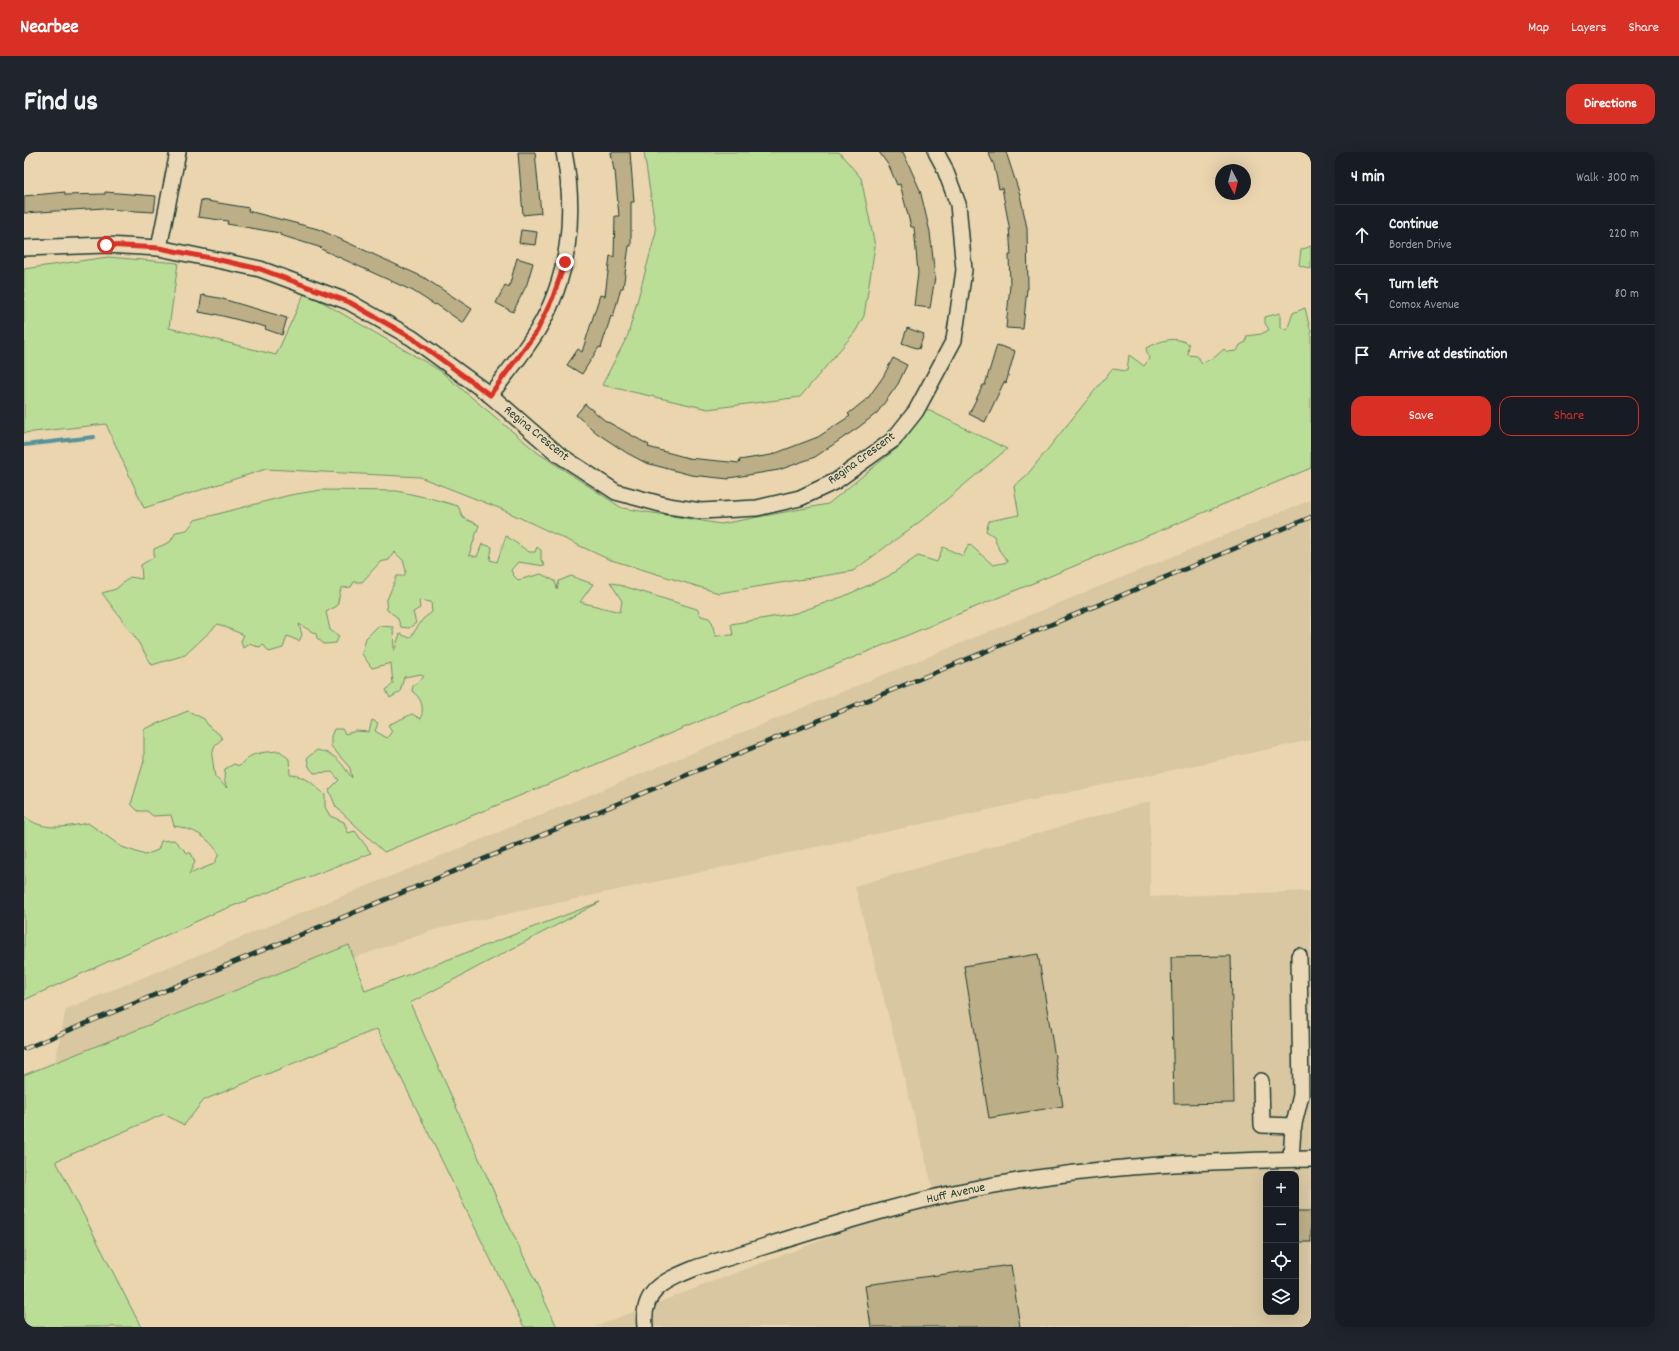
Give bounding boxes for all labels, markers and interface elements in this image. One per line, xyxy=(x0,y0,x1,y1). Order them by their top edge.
text: Nearbee xyxy=(20,15,79,42)
text: Map xyxy=(1528,18,1549,38)
text: Layers xyxy=(1571,18,1606,38)
text: Share xyxy=(1628,18,1659,38)
text: Find us xyxy=(24,84,98,124)
button: Directions xyxy=(1566,84,1655,124)
north arrow xyxy=(1215,164,1251,200)
text: 4 min xyxy=(1351,166,1385,190)
text: Walk · 300 m xyxy=(1576,169,1639,188)
text: Continue xyxy=(1389,214,1438,236)
icon: ahead xyxy=(1351,224,1373,246)
text: 220 m xyxy=(1609,225,1639,244)
route start xyxy=(97,236,115,254)
text: Borden Drive xyxy=(1389,236,1452,255)
route end xyxy=(556,253,574,271)
text: Turn left xyxy=(1389,274,1438,296)
icon: left xyxy=(1351,284,1373,306)
text: 80 m xyxy=(1615,285,1639,304)
text: Comox Avenue xyxy=(1389,296,1459,315)
icon: arrive xyxy=(1351,344,1373,366)
text: Arrive at destination xyxy=(1389,344,1507,366)
button: Save xyxy=(1351,396,1491,436)
button: Share xyxy=(1499,396,1639,436)
street label: Regina Crescent xyxy=(499,402,573,466)
street label: Regina Crescent xyxy=(824,428,900,490)
map controls xyxy=(1263,1171,1299,1315)
button: + xyxy=(1263,1171,1299,1207)
street label: Huff Avenue xyxy=(925,1178,987,1209)
button: − xyxy=(1263,1207,1299,1243)
button: locate xyxy=(1263,1243,1299,1279)
button: layers xyxy=(1263,1279,1299,1315)

